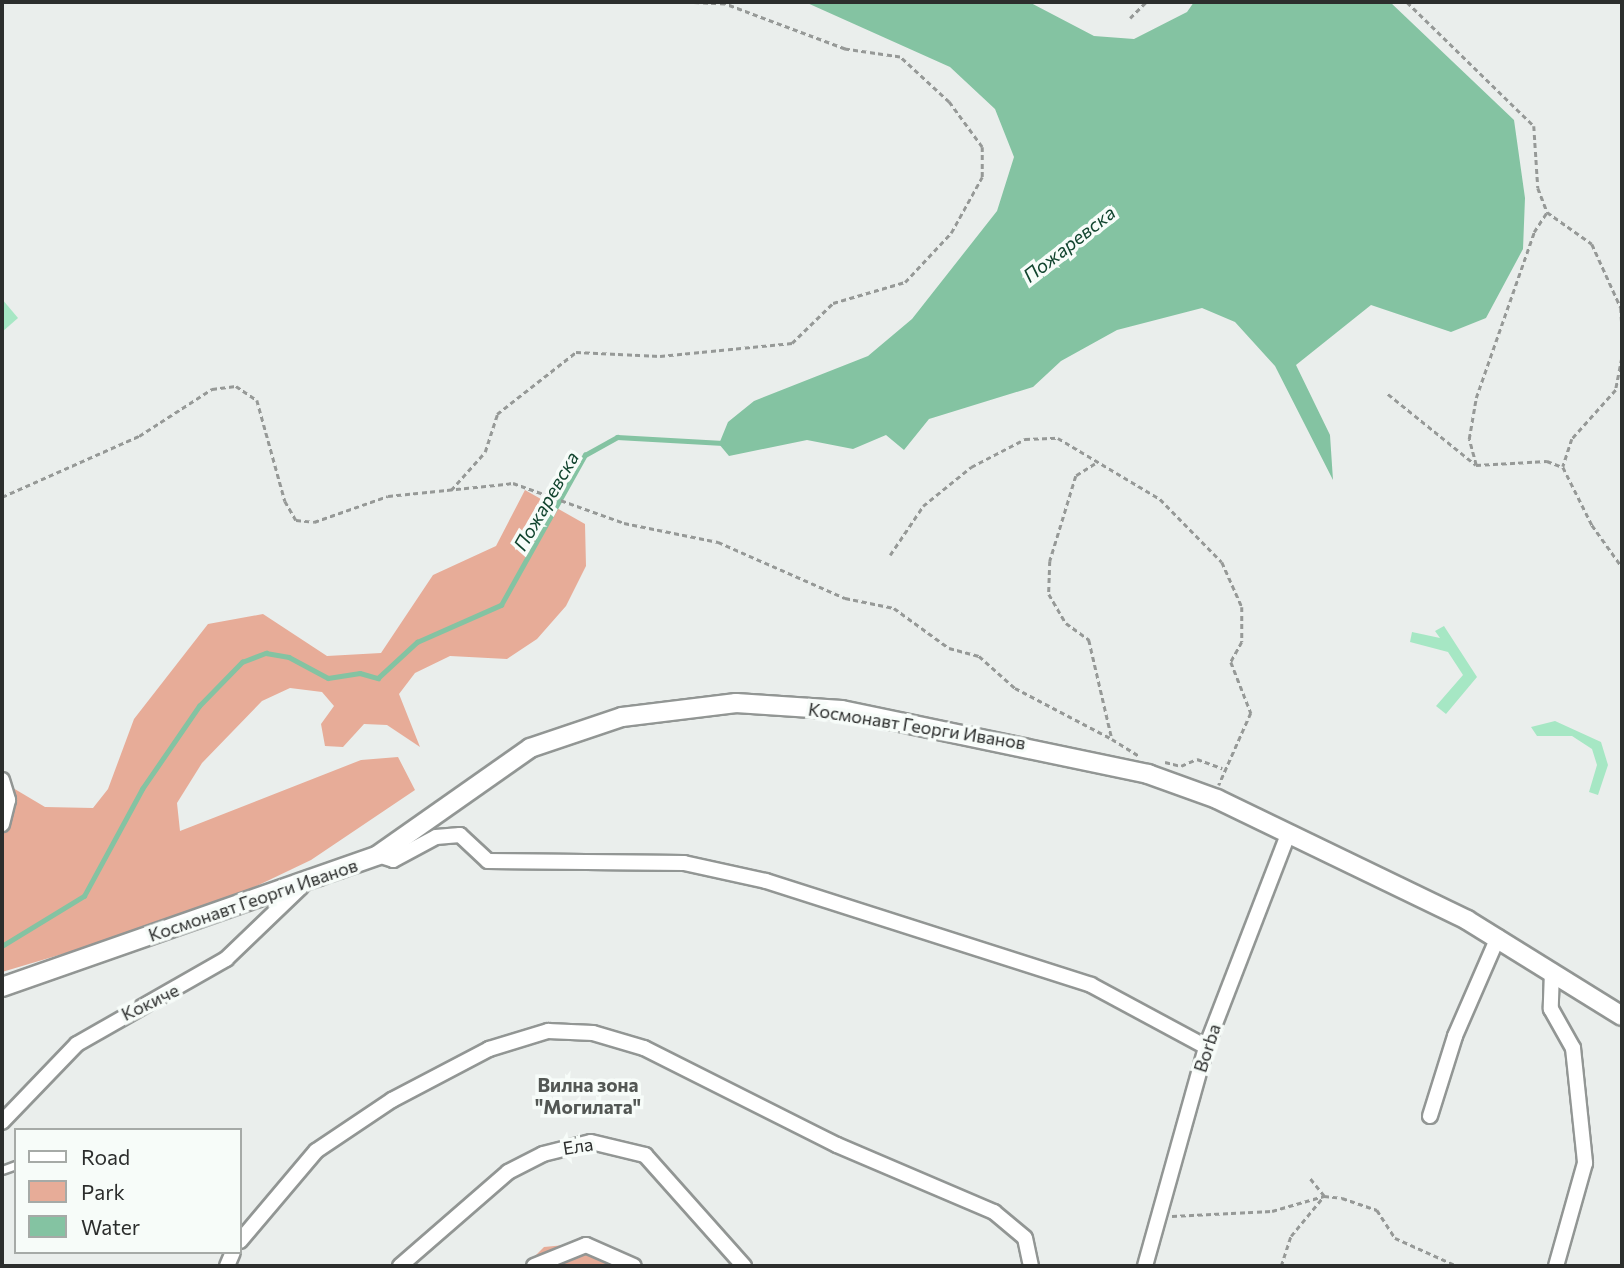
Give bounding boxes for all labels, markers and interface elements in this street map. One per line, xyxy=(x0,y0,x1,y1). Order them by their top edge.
water label: Пожаревска xyxy=(1018,201,1120,287)
water label: Пожаревска xyxy=(508,447,584,555)
street label: Космонавт Георги Иванов xyxy=(807,698,1027,754)
street label: Космонавт Георги Иванов xyxy=(146,854,360,946)
street label: Кокиче xyxy=(118,979,182,1025)
street label: Borba xyxy=(1189,1021,1225,1075)
district label: Вилна зона "Могилата" xyxy=(535,1074,641,1118)
legend xyxy=(14,1128,242,1254)
street label: Ела xyxy=(561,1133,595,1159)
text: Road xyxy=(81,1144,130,1169)
text: Park xyxy=(81,1179,125,1204)
text: Water xyxy=(81,1214,140,1239)

